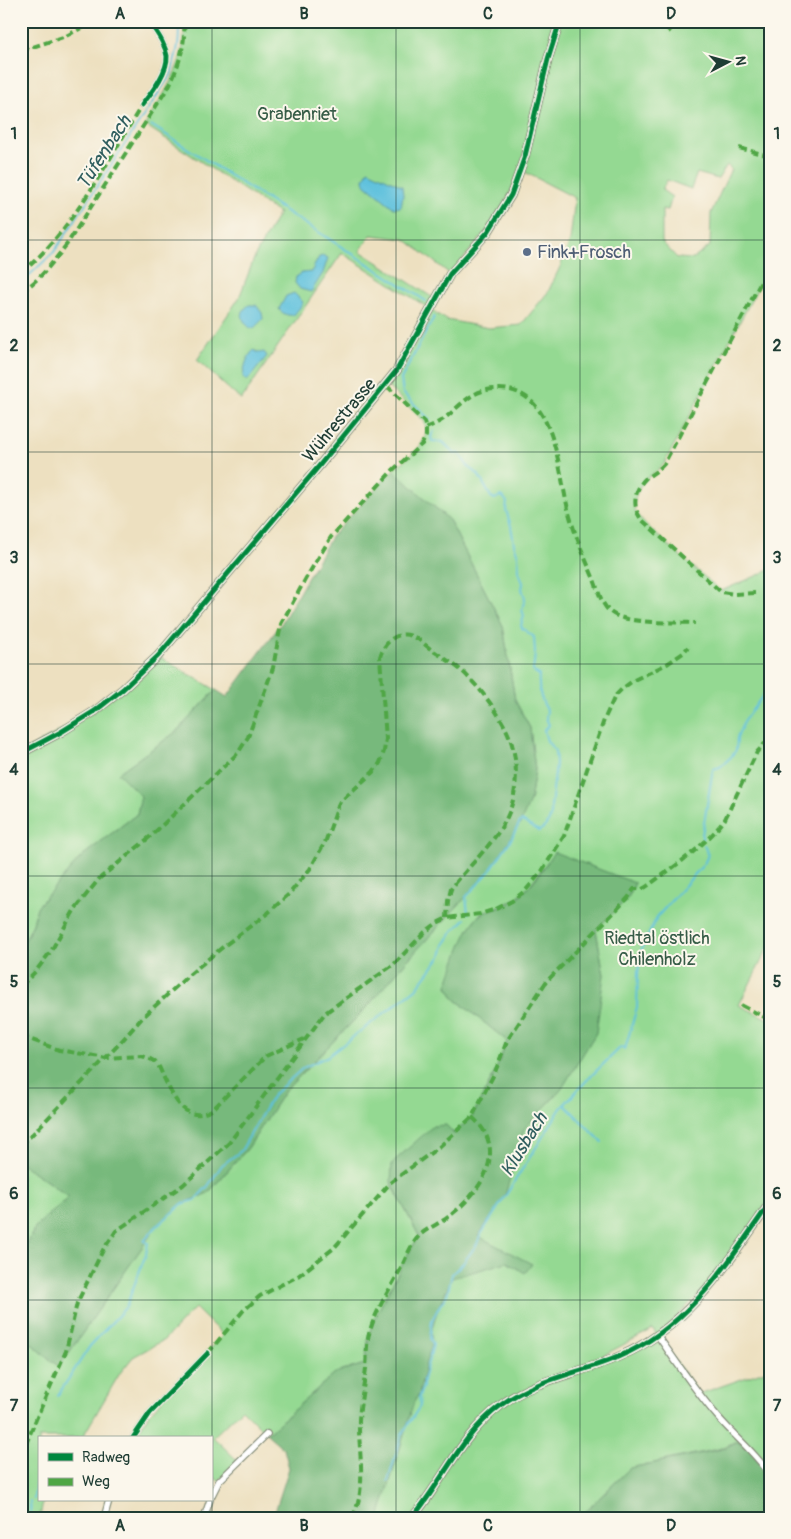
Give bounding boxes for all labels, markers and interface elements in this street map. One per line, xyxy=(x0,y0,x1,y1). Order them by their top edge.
text: A xyxy=(115,4,126,24)
text: B xyxy=(299,4,309,24)
text: C xyxy=(483,4,493,24)
text: D xyxy=(666,4,676,24)
north arrow xyxy=(704,38,754,88)
text: N xyxy=(731,55,749,66)
park label: Grabenriet xyxy=(257,103,338,126)
water label: Tüfenbach xyxy=(71,110,137,194)
text: 1 xyxy=(11,124,17,144)
text: 1 xyxy=(774,124,780,144)
place label: Fink+Frosch xyxy=(537,241,631,264)
marker: Fink+Frosch xyxy=(521,246,533,258)
text: 2 xyxy=(10,336,19,356)
text: 2 xyxy=(773,336,782,356)
street label: Wührestrasse xyxy=(297,373,381,467)
text: 3 xyxy=(10,548,19,568)
text: 3 xyxy=(773,548,782,568)
text: 4 xyxy=(9,760,19,780)
text: 4 xyxy=(772,760,782,780)
park label: Riedtal östlich Chilenholz xyxy=(604,927,710,971)
text: 5 xyxy=(10,972,19,992)
text: 5 xyxy=(773,972,782,992)
water label: Klusbach xyxy=(495,1107,553,1181)
text: 6 xyxy=(9,1184,19,1204)
text: 6 xyxy=(772,1184,782,1204)
text: 7 xyxy=(10,1396,19,1416)
text: 7 xyxy=(773,1396,782,1416)
legend xyxy=(38,1436,212,1502)
text: Radweg xyxy=(82,1448,130,1467)
text: Weg xyxy=(82,1472,110,1491)
text: A xyxy=(115,1516,126,1536)
text: B xyxy=(299,1516,309,1536)
text: C xyxy=(483,1516,493,1536)
text: D xyxy=(666,1516,676,1536)

